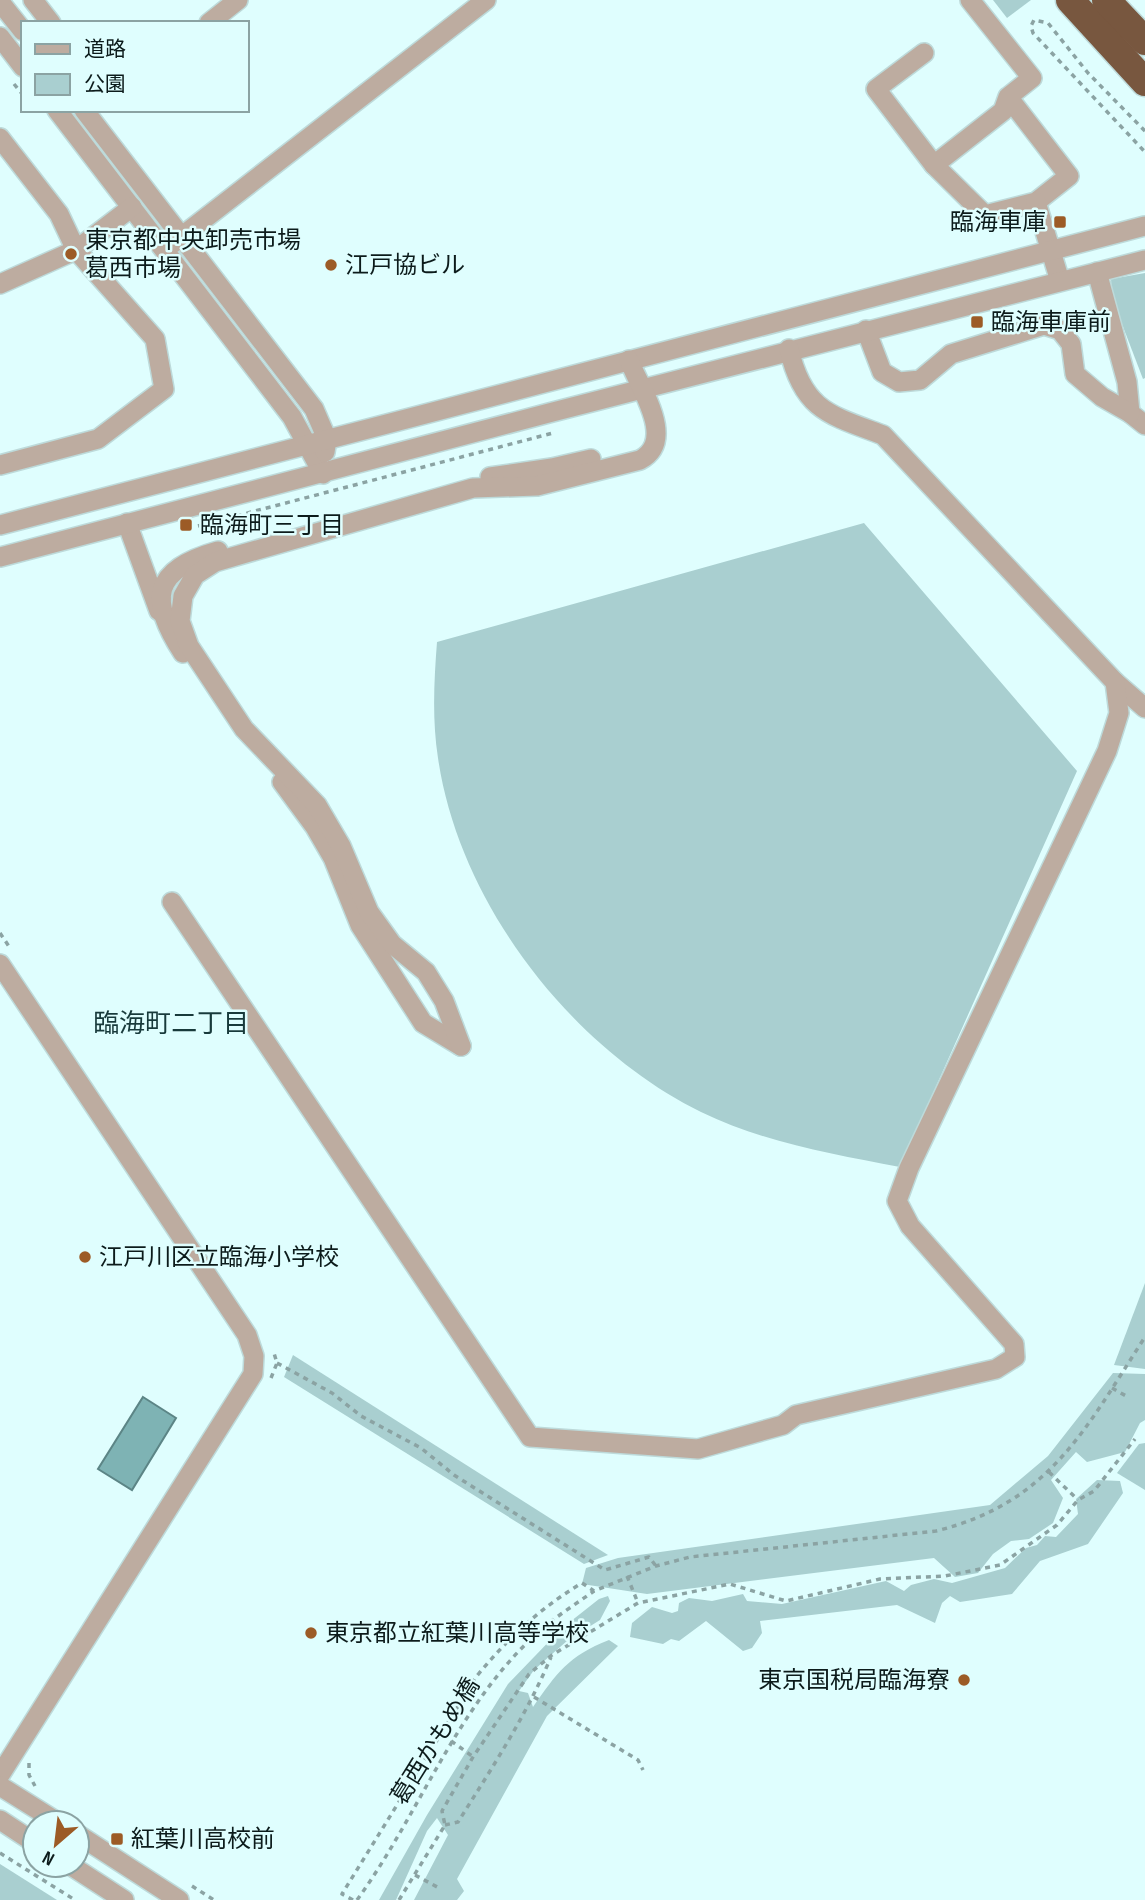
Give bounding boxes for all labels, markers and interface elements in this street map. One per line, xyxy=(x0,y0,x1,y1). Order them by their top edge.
legend xyxy=(21,21,248,112)
text: 道路 xyxy=(84,37,126,62)
text: 公園 xyxy=(84,72,126,97)
place label: 臨海車庫 xyxy=(950,208,1046,237)
marker: 臨海車庫 xyxy=(1052,214,1068,230)
place label: 東京都中央卸売市場 葛西市場 xyxy=(85,226,301,283)
marker: 東京都中央卸売市場 葛西市場 xyxy=(63,246,79,262)
place label: 江戸協ビル xyxy=(345,251,465,280)
marker: 江戸協ビル xyxy=(323,257,339,273)
place label: 臨海車庫前 xyxy=(991,308,1111,337)
marker: 臨海車庫前 xyxy=(969,314,985,330)
place label: 臨海町三丁目 xyxy=(200,511,344,540)
marker: 臨海町三丁目 xyxy=(178,517,194,533)
district label: 臨海町二丁目 xyxy=(93,1009,249,1040)
place label: 江戸川区立臨海小学校 xyxy=(99,1243,339,1272)
marker: 江戸川区立臨海小学校 xyxy=(77,1249,93,1265)
place label: 東京都立紅葉川高等学校 xyxy=(325,1619,589,1648)
marker: 東京都立紅葉川高等学校 xyxy=(303,1625,319,1641)
place label: 東京国税局臨海寮 xyxy=(758,1666,950,1695)
marker: 東京国税局臨海寮 xyxy=(956,1672,972,1688)
street label: 葛西かもめ橋 xyxy=(385,1673,486,1810)
north arrow xyxy=(21,1809,91,1879)
place label: 紅葉川高校前 xyxy=(131,1825,275,1854)
marker: 紅葉川高校前 xyxy=(109,1831,125,1847)
text: N xyxy=(39,1845,59,1870)

